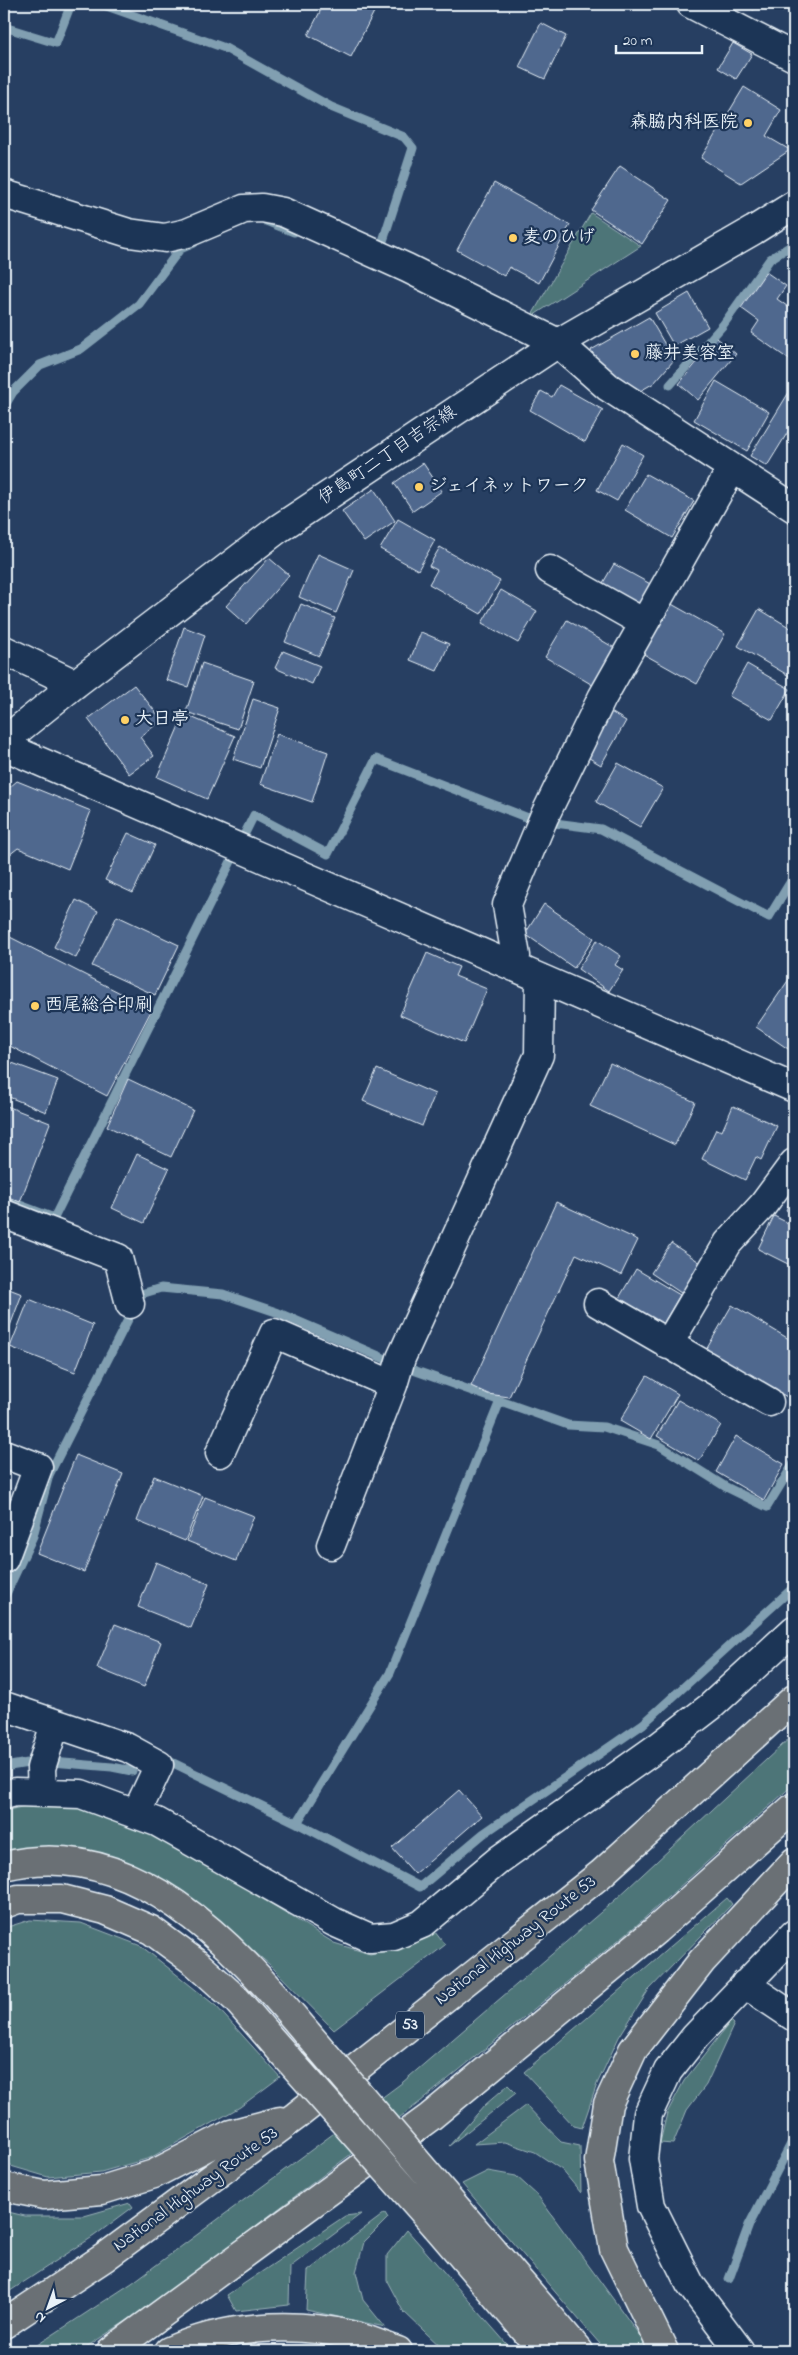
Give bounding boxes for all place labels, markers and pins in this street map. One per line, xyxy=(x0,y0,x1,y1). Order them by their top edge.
place label: 森脇内科医院 xyxy=(630,110,738,136)
marker: 森脇内科医院 xyxy=(742,117,754,129)
place label: 麦のひげ xyxy=(523,225,595,251)
marker: 麦のひげ xyxy=(507,232,519,244)
place label: 藤井美容室 xyxy=(645,341,735,367)
marker: 藤井美容室 xyxy=(629,348,641,360)
place label: ジェイネットワーク xyxy=(429,474,589,500)
marker: ジェイネットワーク xyxy=(413,481,425,493)
place label: 大日亭 xyxy=(135,707,189,733)
marker: 大日亭 xyxy=(119,714,131,726)
place label: 西尾総合印刷 xyxy=(45,993,153,1019)
marker: 西尾総合印刷 xyxy=(29,1000,41,1012)

